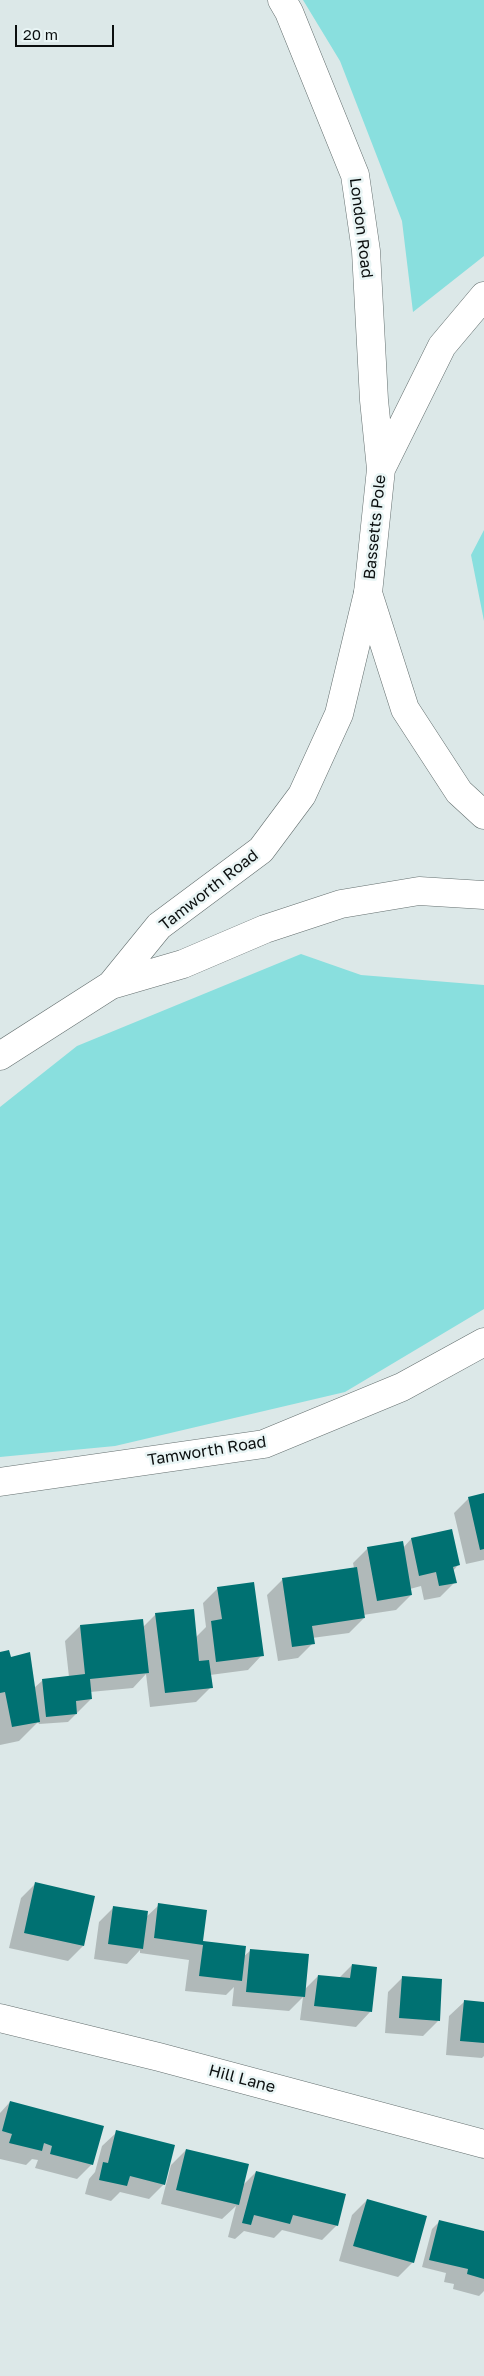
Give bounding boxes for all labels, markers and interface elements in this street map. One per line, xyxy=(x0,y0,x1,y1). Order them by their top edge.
scale bar xyxy=(18,15,116,47)
text: 20 m xyxy=(23,25,58,43)
street label: London Road xyxy=(345,177,377,279)
street label: Bassetts Pole xyxy=(360,474,390,580)
street label: Tamworth Road xyxy=(156,846,262,934)
street label: Tamworth Road xyxy=(146,1432,268,1470)
street label: Hill Lane xyxy=(207,2061,277,2097)

